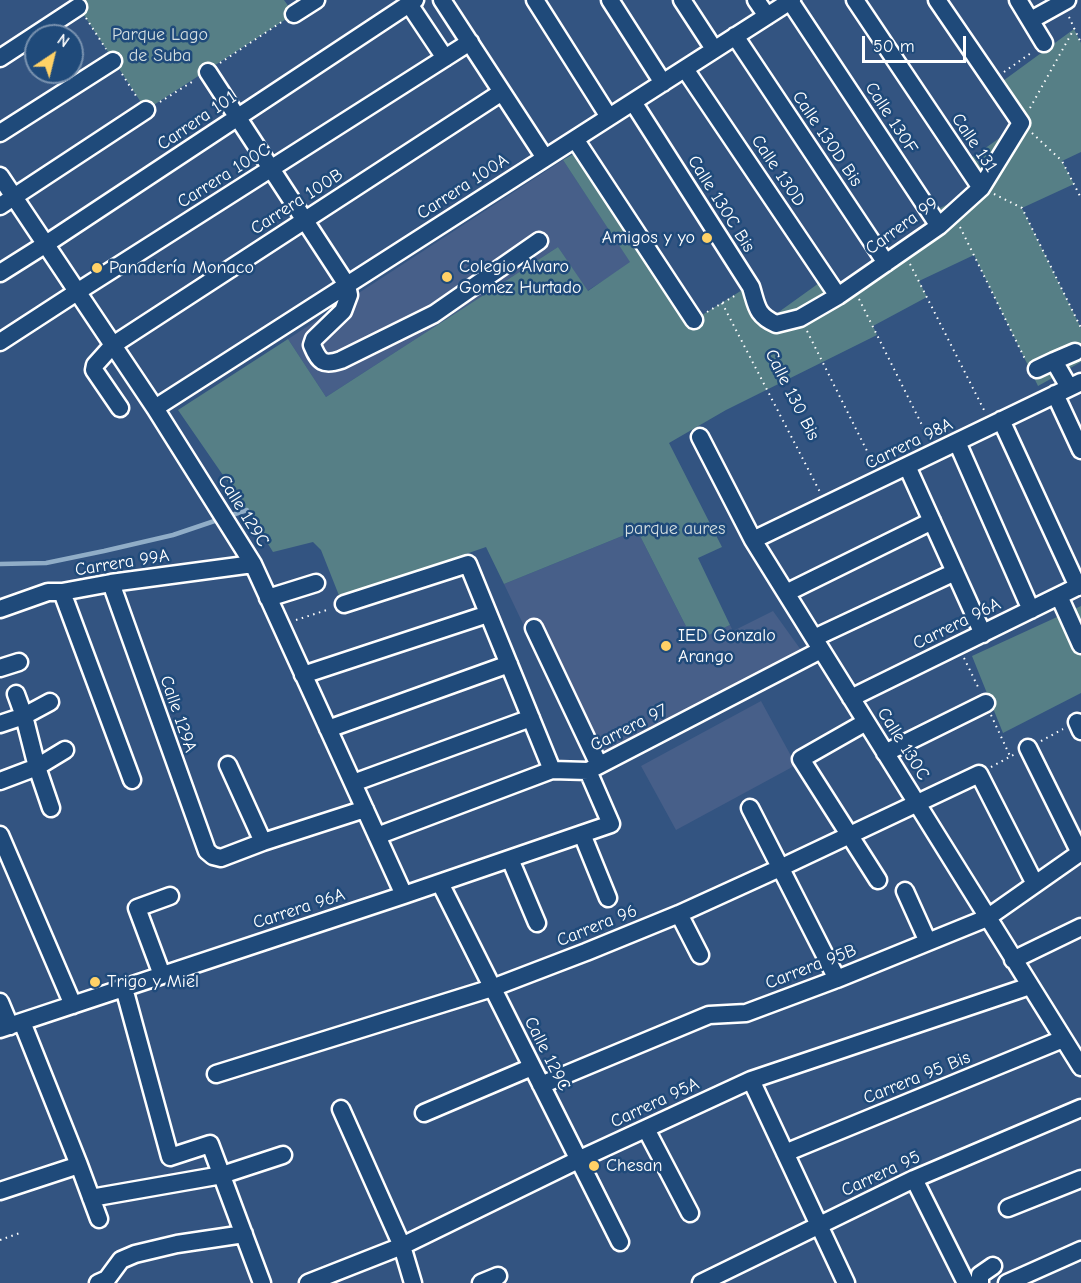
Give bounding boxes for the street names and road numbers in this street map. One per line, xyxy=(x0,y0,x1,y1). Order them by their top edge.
street label: Calle 130F xyxy=(860,78,922,158)
street label: Carrera 101 xyxy=(153,87,241,155)
street label: Calle 130D Bis xyxy=(787,87,867,191)
street label: Calle 131 xyxy=(946,109,1002,177)
street label: Calle 130D xyxy=(746,131,810,211)
street label: Carrera 100C xyxy=(174,139,274,213)
street label: Carrera 100A xyxy=(413,149,513,225)
street label: Calle 130C Bis xyxy=(683,152,759,256)
street label: Carrera 100B xyxy=(247,164,347,240)
street label: Carrera 99 xyxy=(861,192,943,260)
street label: Calle 130 Bis xyxy=(760,346,824,444)
street label: Carrera 98A xyxy=(862,414,956,474)
street label: Calle 129C xyxy=(213,471,273,551)
street label: Carrera 99A xyxy=(73,545,171,581)
street label: Carrera 96A xyxy=(909,593,1005,655)
street label: Calle 129A xyxy=(155,673,201,755)
street label: Carrera 97 xyxy=(587,699,671,757)
street label: Calle 130C xyxy=(872,704,934,784)
street label: Carrera 96A xyxy=(250,884,348,934)
street label: Carrera 96 xyxy=(554,900,640,952)
street label: Carrera 95B xyxy=(762,940,860,994)
street label: Calle 129C xyxy=(519,1013,575,1095)
street label: Carrera 95 Bis xyxy=(860,1047,974,1109)
street label: Carrera 95A xyxy=(607,1073,703,1133)
street label: Carrera 95 xyxy=(838,1146,924,1202)

